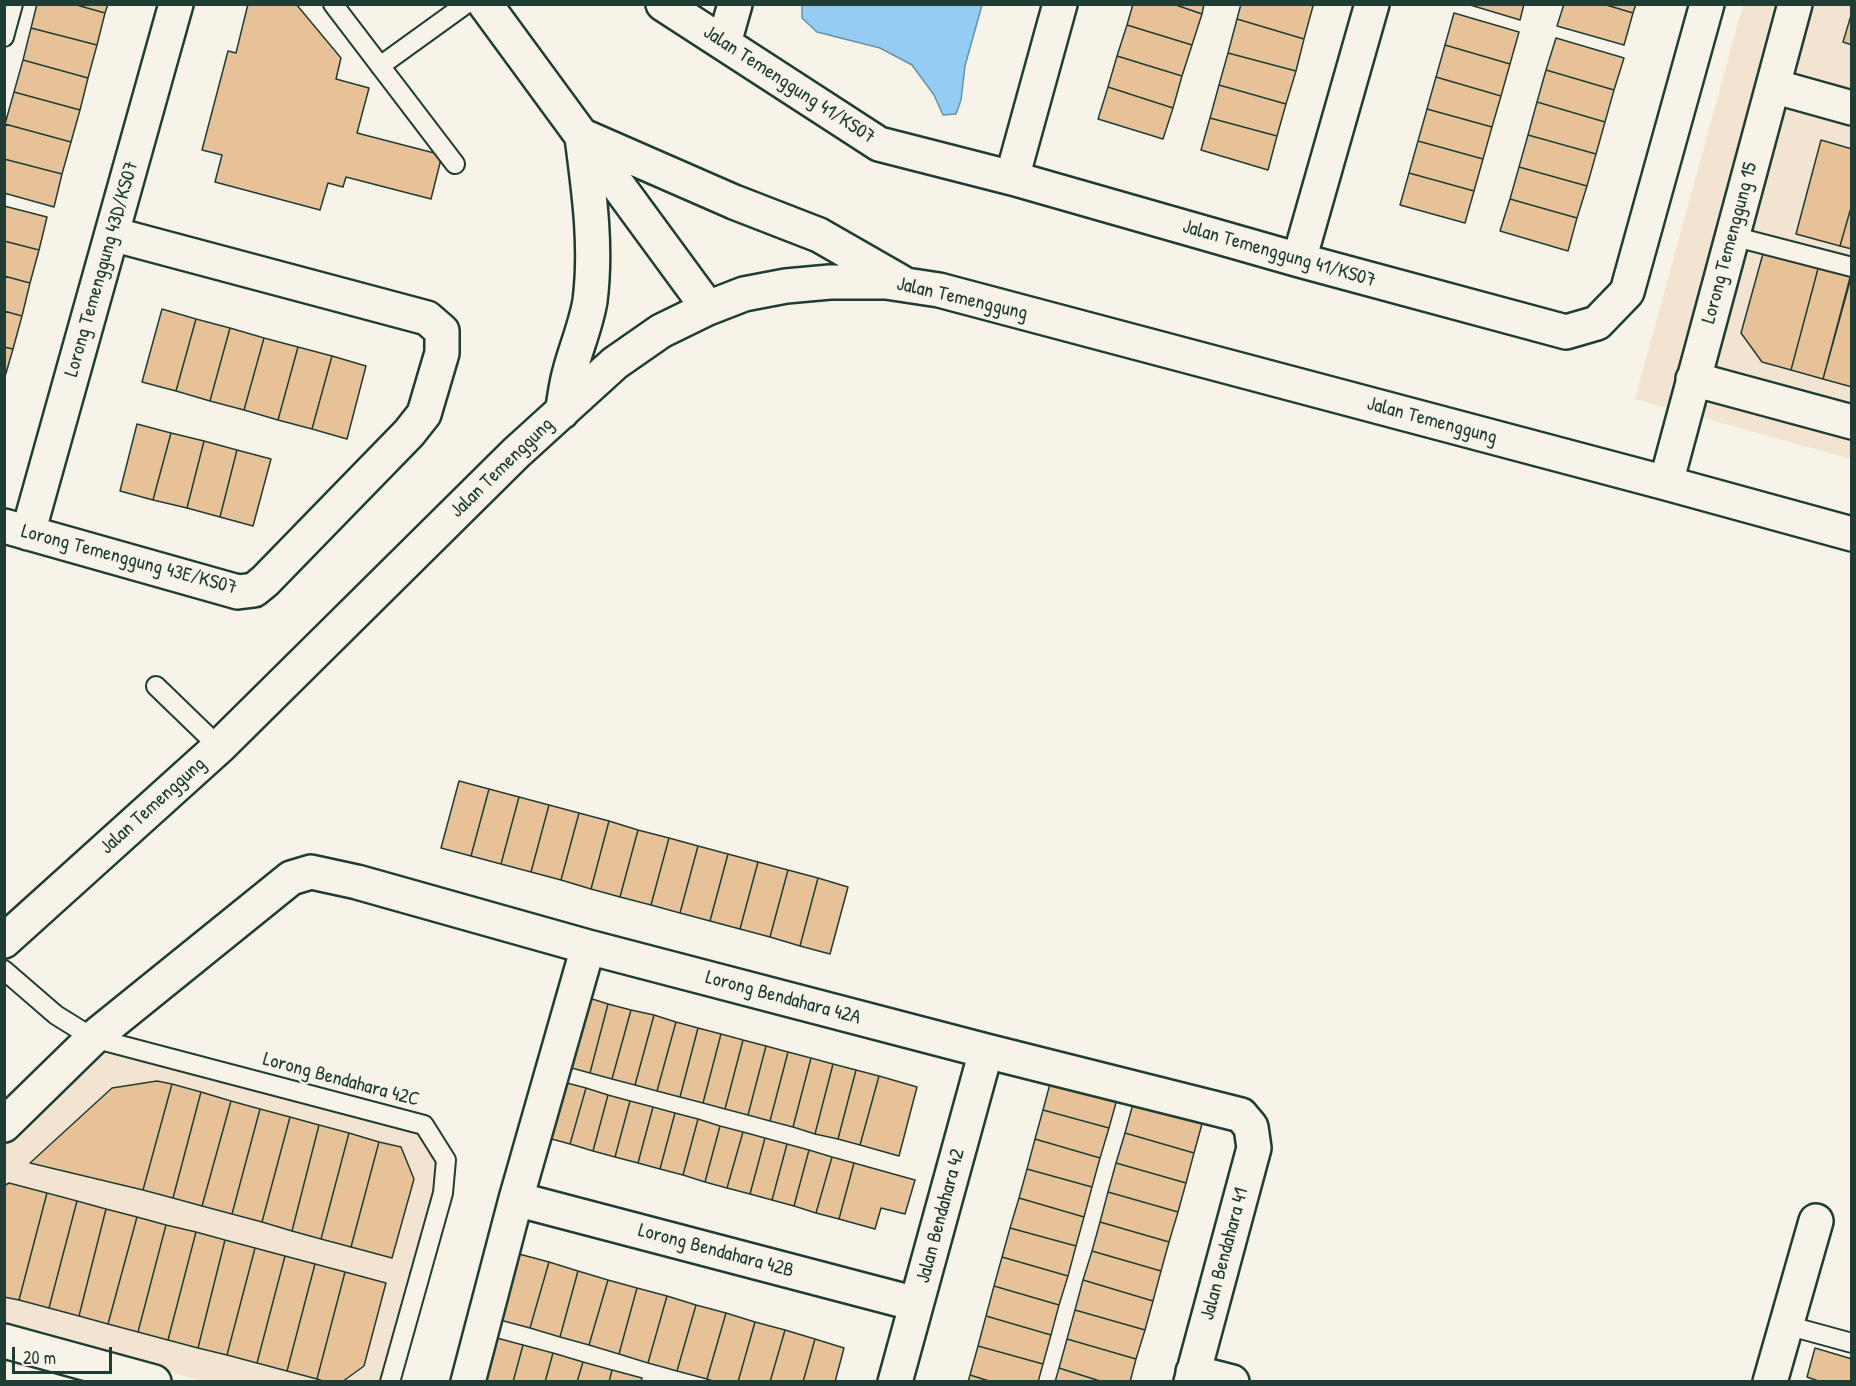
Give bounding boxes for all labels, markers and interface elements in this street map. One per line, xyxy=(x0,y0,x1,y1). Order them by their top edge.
street label: Jalan Temenggung 41/KS07 xyxy=(699,20,879,150)
street label: Lorong Temenggung 43D/KS07 xyxy=(60,159,144,379)
street label: Lorong Temenggung 15 xyxy=(1697,160,1763,326)
street label: Jalan Temenggung 41/KS07 xyxy=(1180,215,1378,293)
street label: Jalan Temenggung xyxy=(894,272,1030,326)
street label: Jalan Temenggung xyxy=(1364,392,1500,450)
street label: Jalan Temenggung xyxy=(446,413,558,523)
street label: Lorong Temenggung 43E/KS07 xyxy=(19,520,239,600)
street label: Jalan Temenggung xyxy=(95,752,211,860)
street label: Lorong Bendahara 42A xyxy=(703,966,863,1030)
street label: Lorong Bendahara 42C xyxy=(260,1048,422,1112)
street label: Jalan Bendahara 42 xyxy=(912,1146,970,1286)
street label: Jalan Bendahara 41 xyxy=(1196,1185,1254,1323)
street label: Lorong Bendahara 42B xyxy=(636,1219,796,1283)
scale bar xyxy=(15,1335,116,1373)
text: 20 m xyxy=(23,1345,56,1370)

